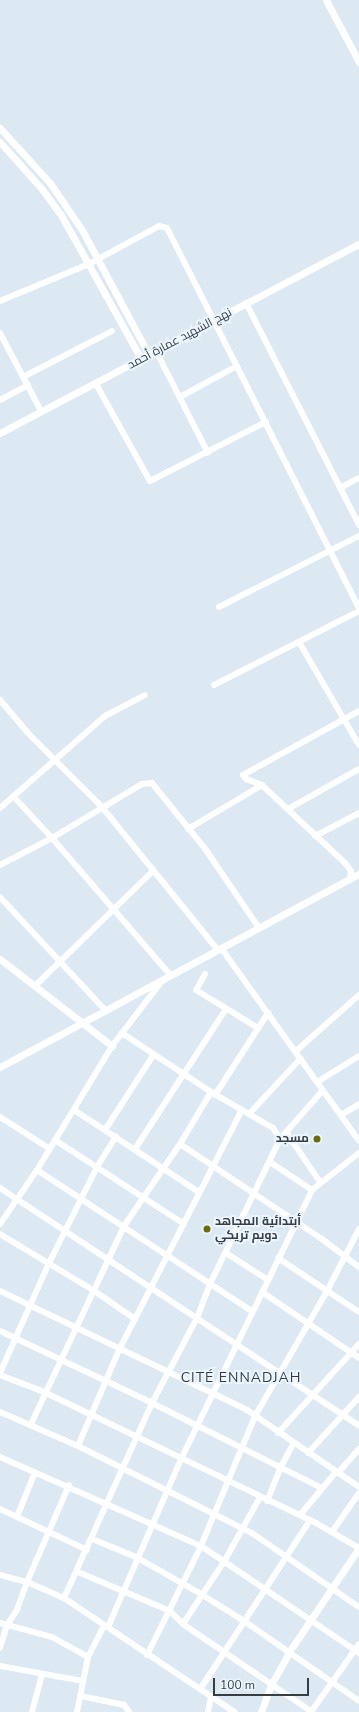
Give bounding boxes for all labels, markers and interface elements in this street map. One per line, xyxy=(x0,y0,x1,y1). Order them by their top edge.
street label: نهج الشهيد عمارة أحمد xyxy=(125,305,235,373)
place label: مسجد xyxy=(276,1132,309,1146)
marker: مسجد xyxy=(312,1134,322,1144)
place label: أبتدائية المجاهد دويم تريكي xyxy=(215,1215,301,1243)
marker: أبتدائية المجاهد دويم تريكي xyxy=(202,1224,212,1234)
district label: CITÉ ENNADJAH xyxy=(181,1370,301,1386)
scale bar xyxy=(215,1670,311,1696)
text: 100 m xyxy=(220,1677,255,1693)

